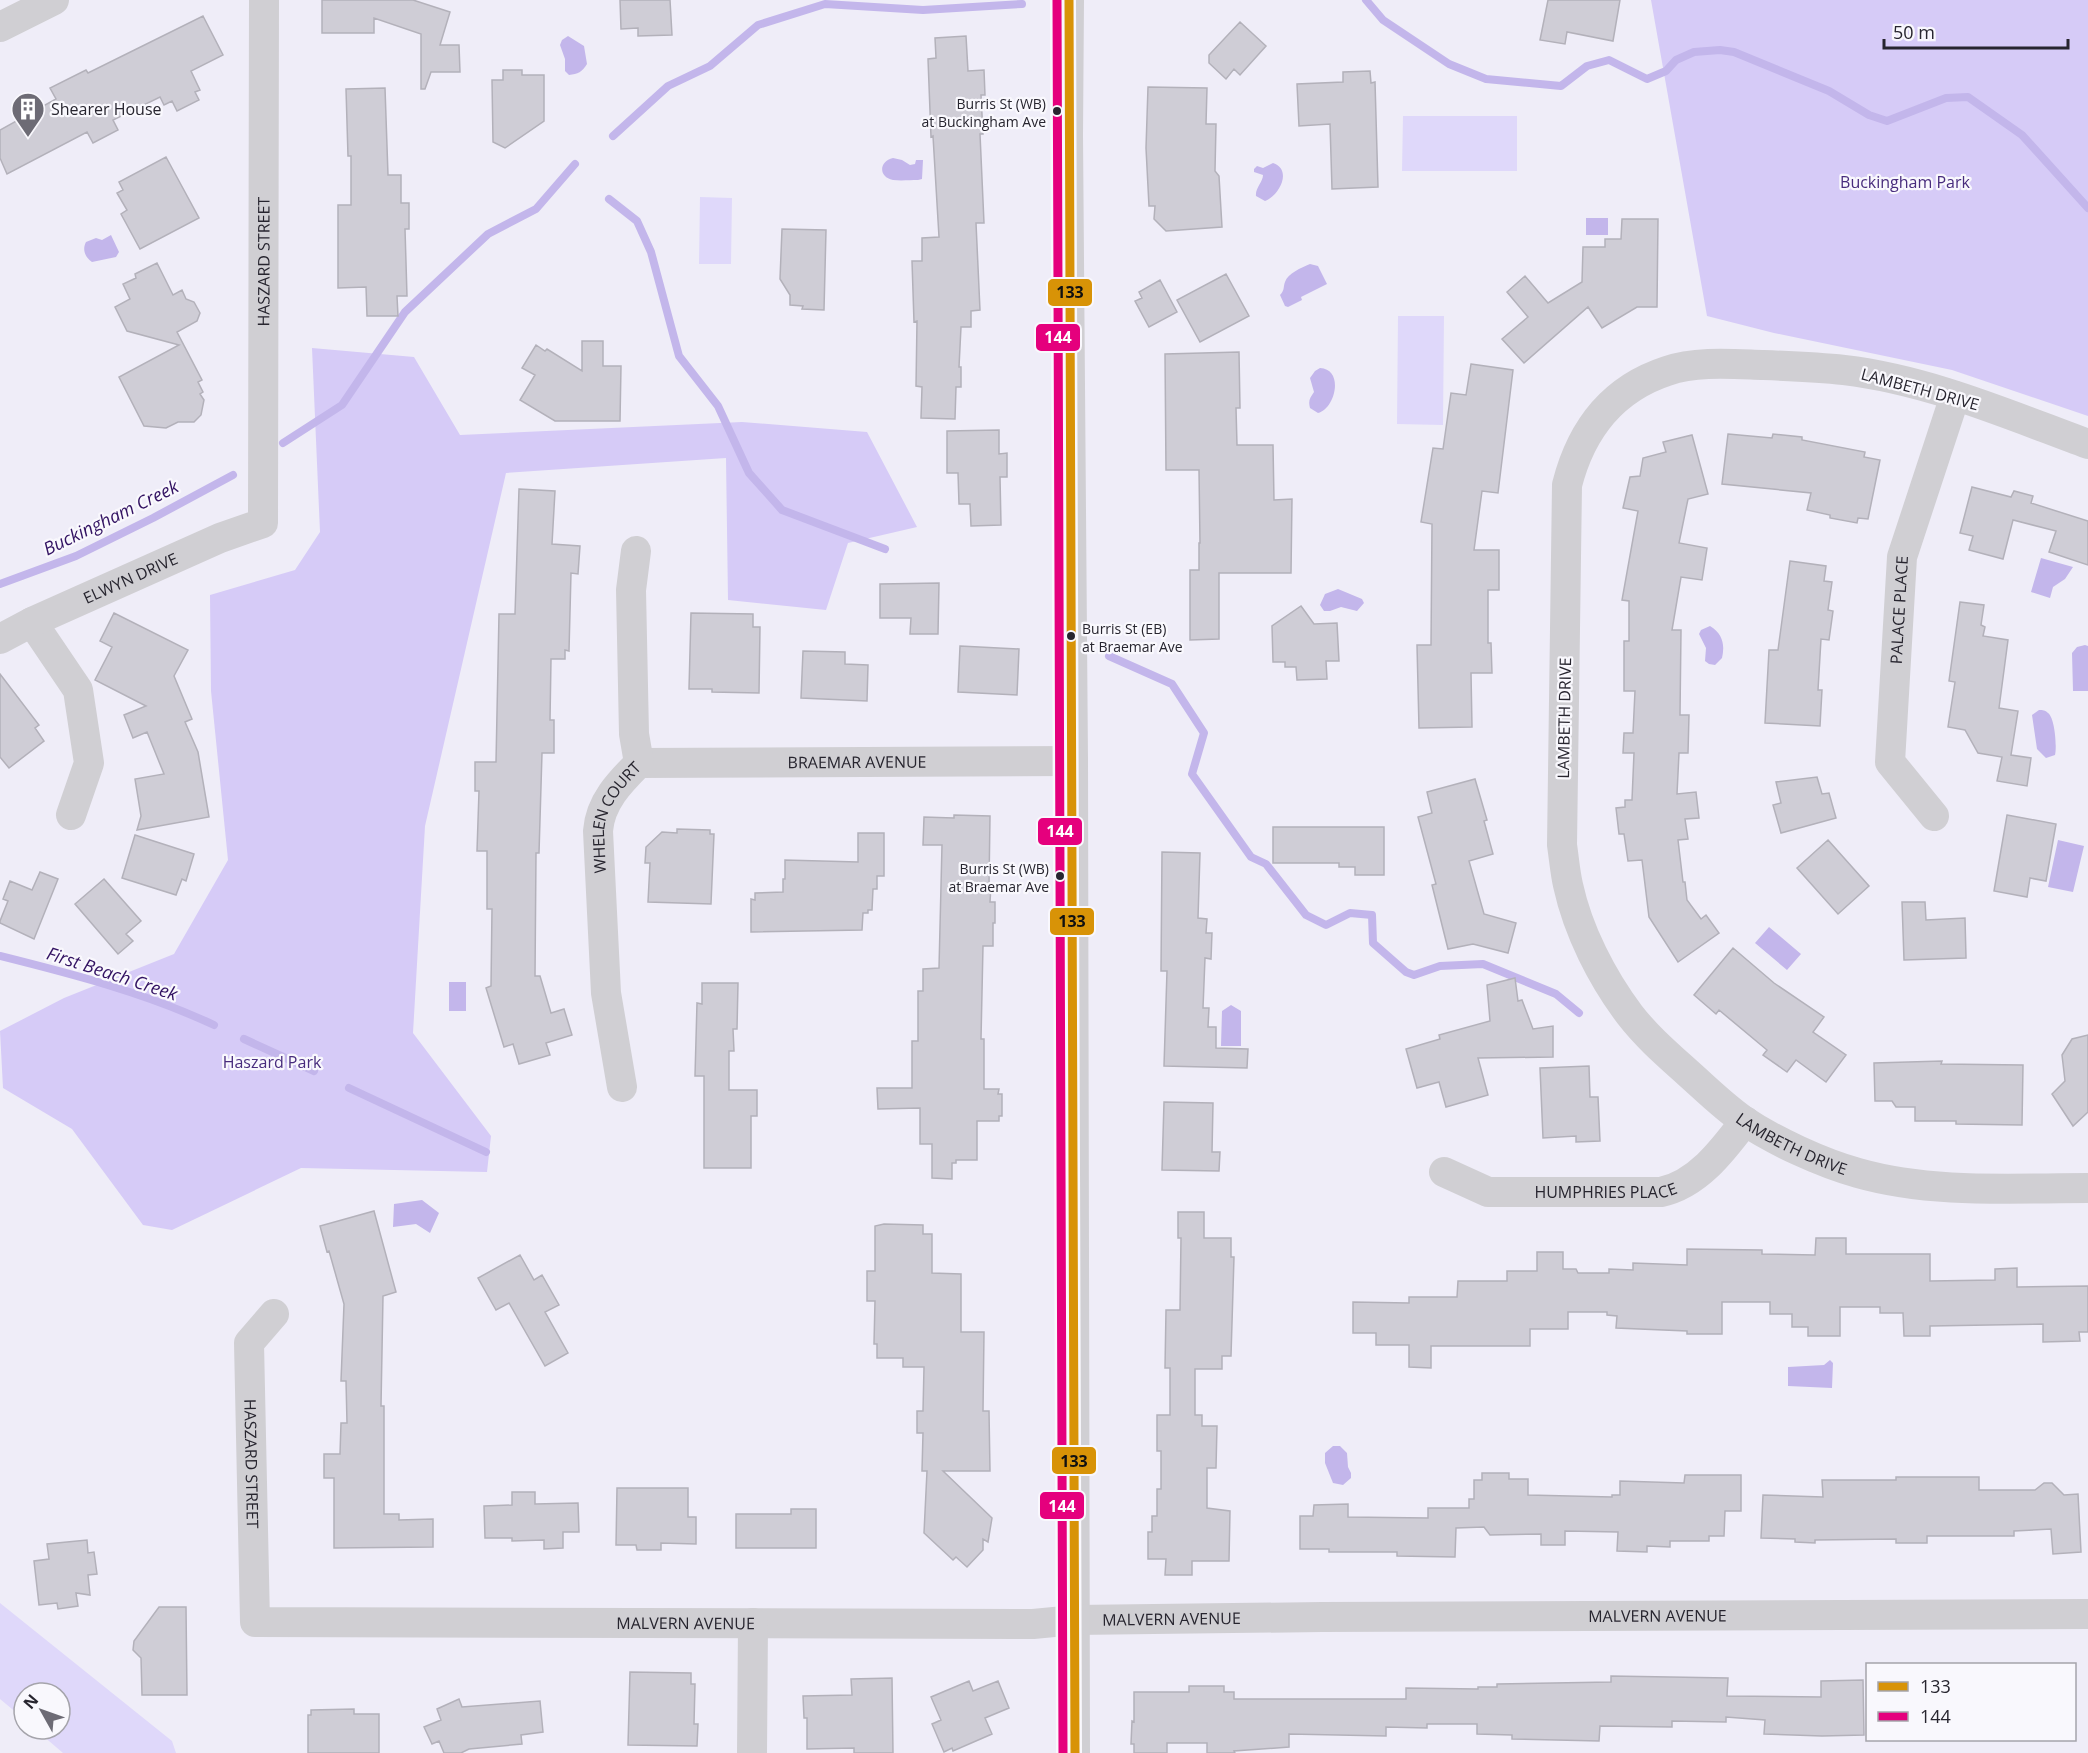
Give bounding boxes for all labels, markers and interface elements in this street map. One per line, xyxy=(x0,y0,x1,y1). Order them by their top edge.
scale bar xyxy=(1884,12,2068,50)
text: 50 m xyxy=(1893,20,1935,44)
building icon: Shearer House xyxy=(10,91,46,138)
place label: Burris St (WB) at Buckingham Ave xyxy=(922,94,1046,131)
place label: Shearer House xyxy=(51,98,162,120)
marker: Burris St (WB) at Buckingham Ave xyxy=(1051,105,1063,117)
park label: Buckingham Park xyxy=(1840,171,1971,193)
street label: HASZARD STREET xyxy=(252,197,275,327)
line badge: 133 xyxy=(1047,278,1093,307)
text: 133 xyxy=(1056,281,1084,303)
line badge: 144 xyxy=(1035,323,1081,352)
text: 144 xyxy=(1044,326,1072,348)
street label: LAMBETH DRIVE xyxy=(1859,363,1981,415)
water label: Buckingham Creek xyxy=(39,473,183,560)
street label: ELWYN DRIVE xyxy=(80,547,181,609)
street label: PALACE PLACE xyxy=(1885,555,1913,665)
place label: Burris St (EB) at Braemar Ave xyxy=(1082,619,1183,656)
marker: Burris St (EB) at Braemar Ave xyxy=(1065,630,1077,642)
street label: LAMBETH DRIVE xyxy=(1552,657,1576,779)
street label: BRAEMAR AVENUE xyxy=(787,751,927,773)
street label: WHELEN COURT xyxy=(587,756,646,874)
line badge: 144 xyxy=(1037,817,1083,846)
text: 144 xyxy=(1046,820,1074,842)
place label: Burris St (WB) at Braemar Ave xyxy=(948,859,1049,896)
marker: Burris St (WB) at Braemar Ave xyxy=(1054,870,1066,882)
line badge: 133 xyxy=(1049,907,1095,936)
text: 133 xyxy=(1058,910,1086,932)
water label: First Beach Creek xyxy=(44,941,182,1006)
park label: Haszard Park xyxy=(223,1051,322,1073)
street label: LAMBETH DRIVE xyxy=(1732,1108,1850,1180)
street label: HUMPHRIES PLACE xyxy=(1534,1177,1680,1203)
street label: HASZARD STREET xyxy=(239,1399,264,1529)
line badge: 133 xyxy=(1051,1446,1097,1475)
text: 133 xyxy=(1060,1450,1088,1472)
line badge: 144 xyxy=(1039,1491,1085,1520)
text: 144 xyxy=(1048,1495,1076,1517)
street label: MALVERN AVENUE xyxy=(1588,1604,1727,1627)
street label: MALVERN AVENUE xyxy=(1102,1607,1241,1631)
street label: MALVERN AVENUE xyxy=(616,1612,755,1634)
legend xyxy=(1866,1663,2076,1741)
text: 133 xyxy=(1920,1674,1951,1698)
north arrow xyxy=(12,1681,72,1741)
text: N xyxy=(18,1689,43,1713)
text: 144 xyxy=(1920,1704,1951,1728)

